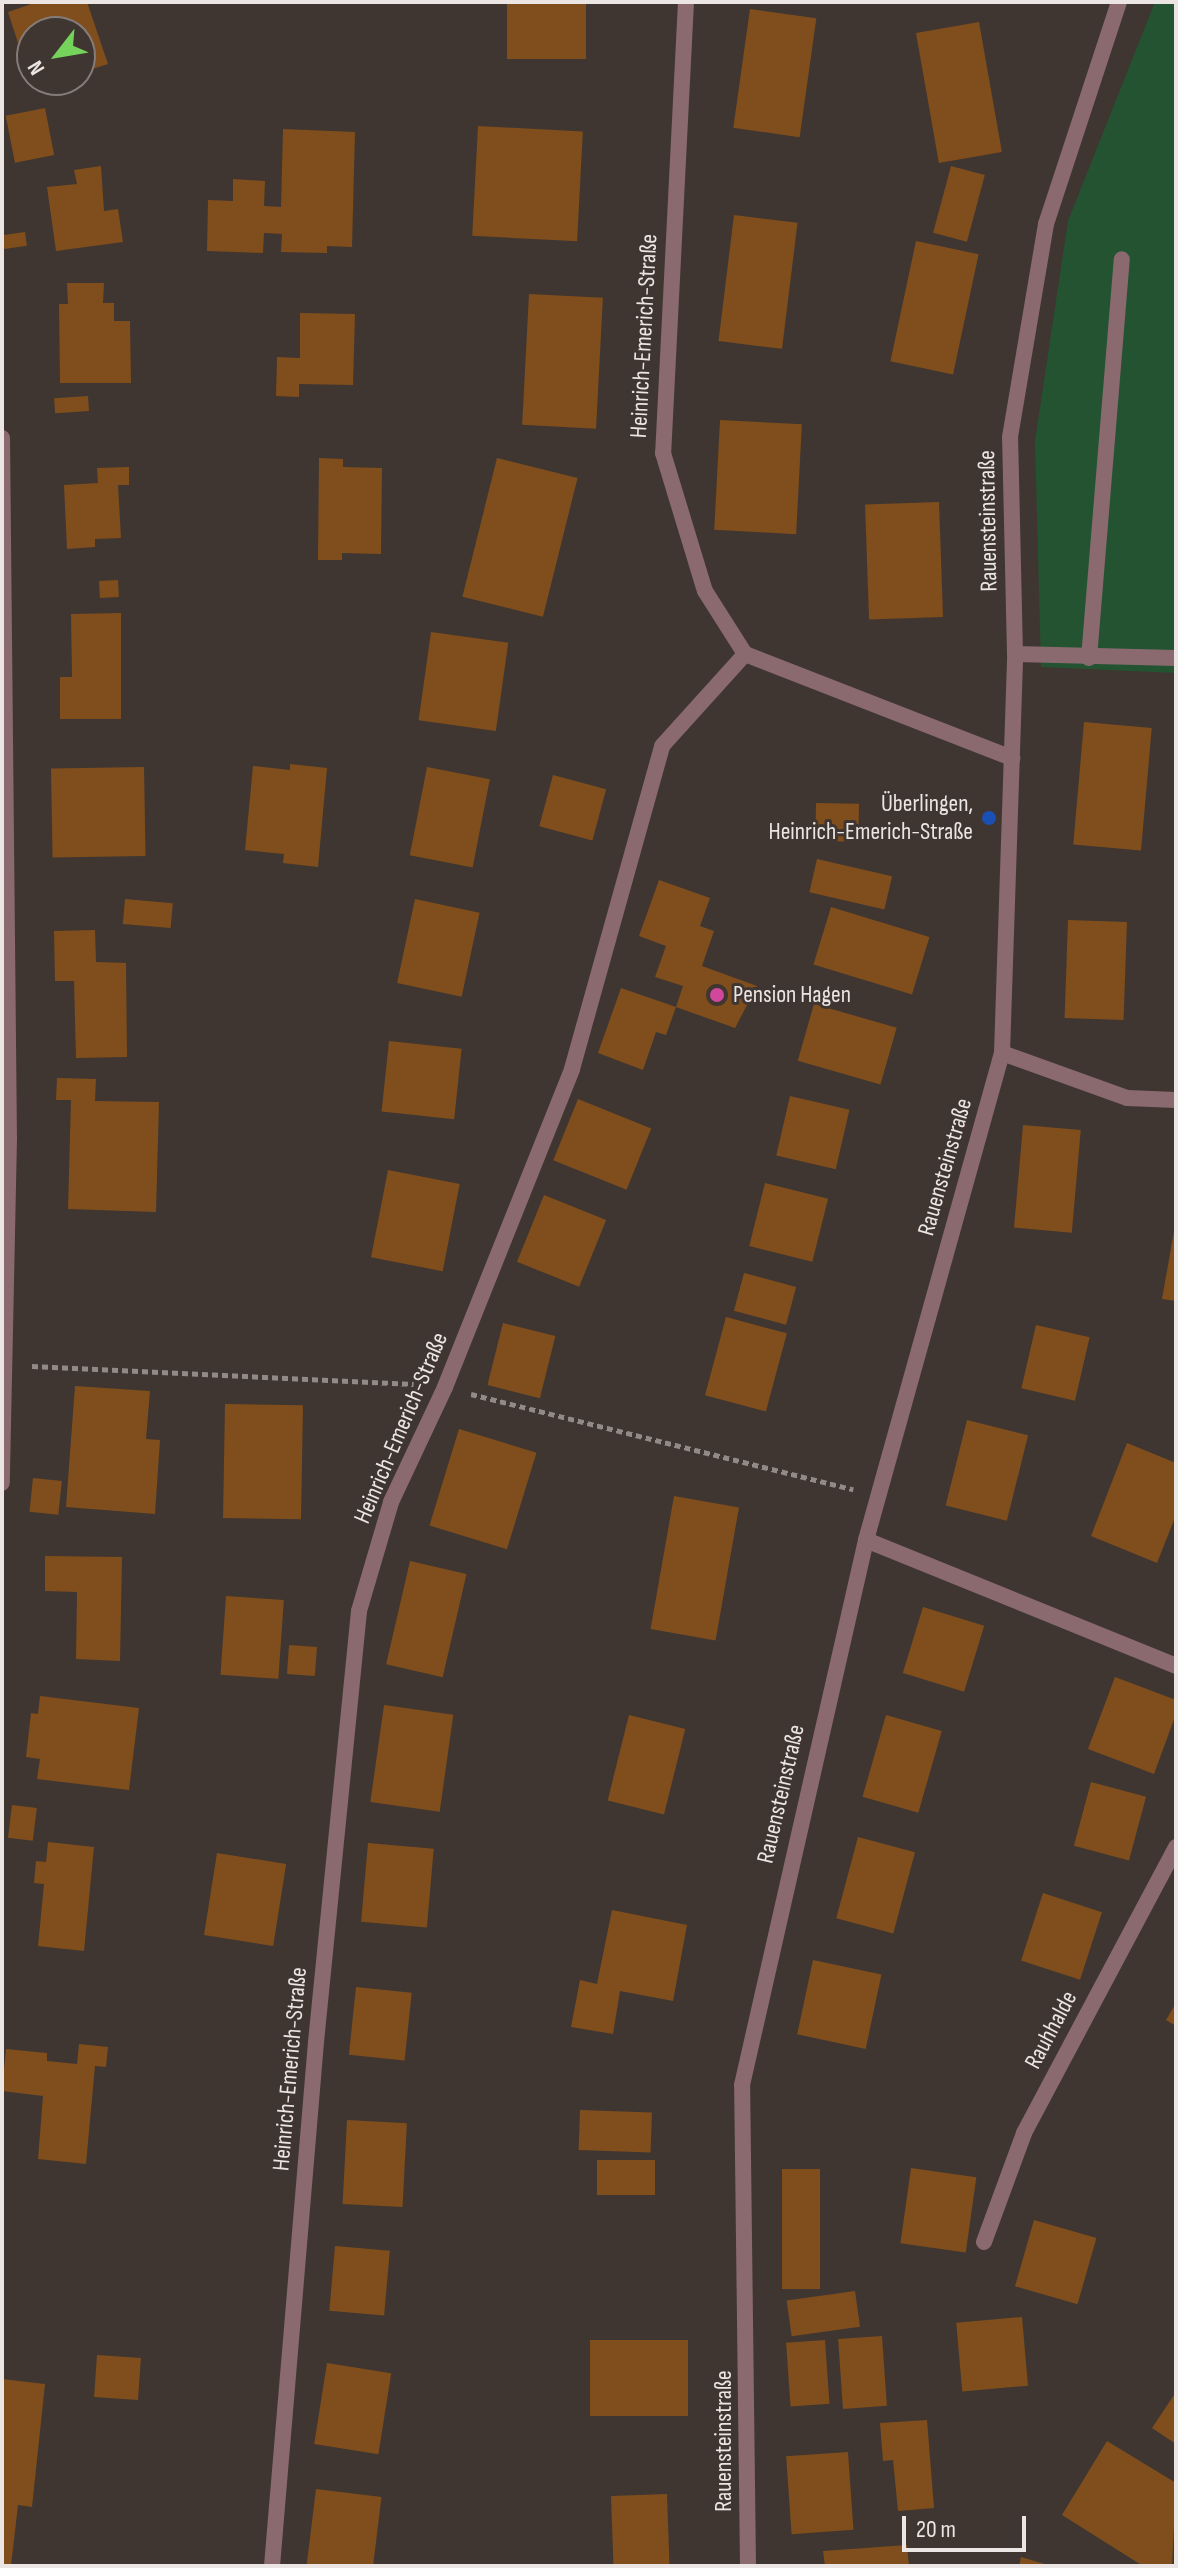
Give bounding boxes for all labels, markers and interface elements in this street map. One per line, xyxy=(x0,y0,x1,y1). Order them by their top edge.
north arrow xyxy=(16,16,96,96)
text: N xyxy=(22,56,51,80)
street label: Heinrich-Emerich-Straße xyxy=(624,233,664,439)
street label: Rauensteinstraße xyxy=(972,450,1004,592)
place label: Überlingen, Heinrich-Emerich-Straße xyxy=(768,790,973,846)
marker: Überlingen, Heinrich-Emerich-Straße xyxy=(980,809,998,827)
place label: Pension Hagen xyxy=(733,981,851,1009)
marker: Pension Hagen xyxy=(708,986,726,1004)
street label: Rauensteinstraße xyxy=(912,1095,978,1239)
street label: Heinrich-Emerich-Straße xyxy=(348,1328,454,1528)
street label: Rauensteinstraße xyxy=(751,1722,811,1866)
street label: Heinrich-Emerich-Straße xyxy=(267,1966,313,2172)
street label: Rauhhalde xyxy=(1019,1986,1083,2074)
street label: Rauensteinstraße xyxy=(710,2370,738,2512)
scale bar xyxy=(906,2500,1030,2550)
text: 20 m xyxy=(916,2515,956,2544)

